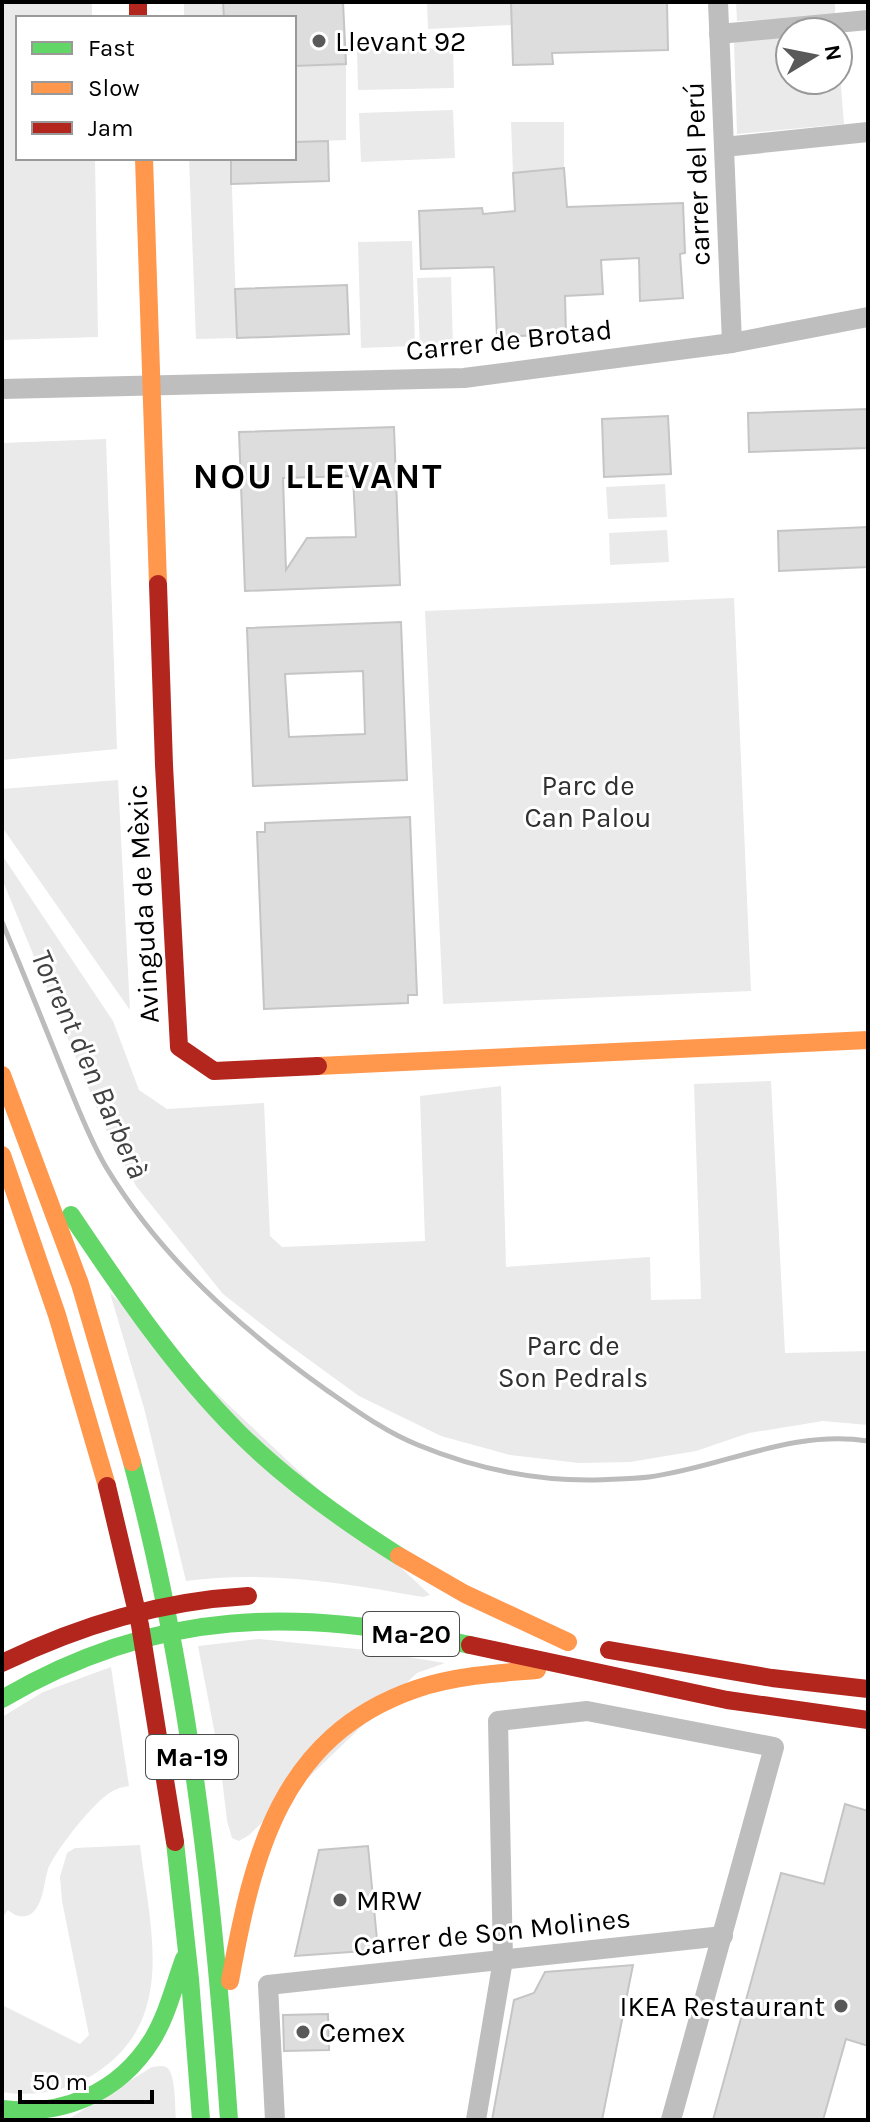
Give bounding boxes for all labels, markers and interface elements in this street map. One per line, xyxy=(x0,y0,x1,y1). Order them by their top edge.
legend xyxy=(16,16,296,160)
north arrow xyxy=(774,16,854,96)
place label: Llevant 92 xyxy=(335,25,466,58)
marker: Llevant 92 xyxy=(310,32,328,50)
text: Fast xyxy=(88,34,135,62)
text: N xyxy=(819,43,847,63)
text: Slow xyxy=(88,74,140,102)
street label: carrer del Perú xyxy=(677,82,717,266)
text: Jam xyxy=(88,114,133,142)
street label: Carrer de Brotad xyxy=(404,313,614,367)
district label: NOU LLEVANT xyxy=(193,455,443,497)
park label: Parc de Can Palou xyxy=(524,769,652,834)
street label: Avinguda de Mèxic xyxy=(120,784,166,1024)
water label: Torrent d'en Barberà xyxy=(23,944,157,1184)
park label: Parc de Son Pedrals xyxy=(498,1329,648,1394)
road number: Ma-20 xyxy=(363,1612,459,1656)
road number: Ma-19 xyxy=(146,1735,238,1779)
place label: MRW xyxy=(356,1884,422,1917)
marker: MRW xyxy=(331,1891,349,1909)
street label: Carrer de Son Molines xyxy=(352,1901,632,1963)
place label: IKEA Restaurant xyxy=(620,1990,825,2023)
marker: IKEA Restaurant xyxy=(832,1997,850,2015)
place label: Cemex xyxy=(319,2016,405,2049)
marker: Cemex xyxy=(294,2023,312,2041)
scale bar xyxy=(20,2054,152,2104)
text: 50 m xyxy=(32,2068,88,2096)

